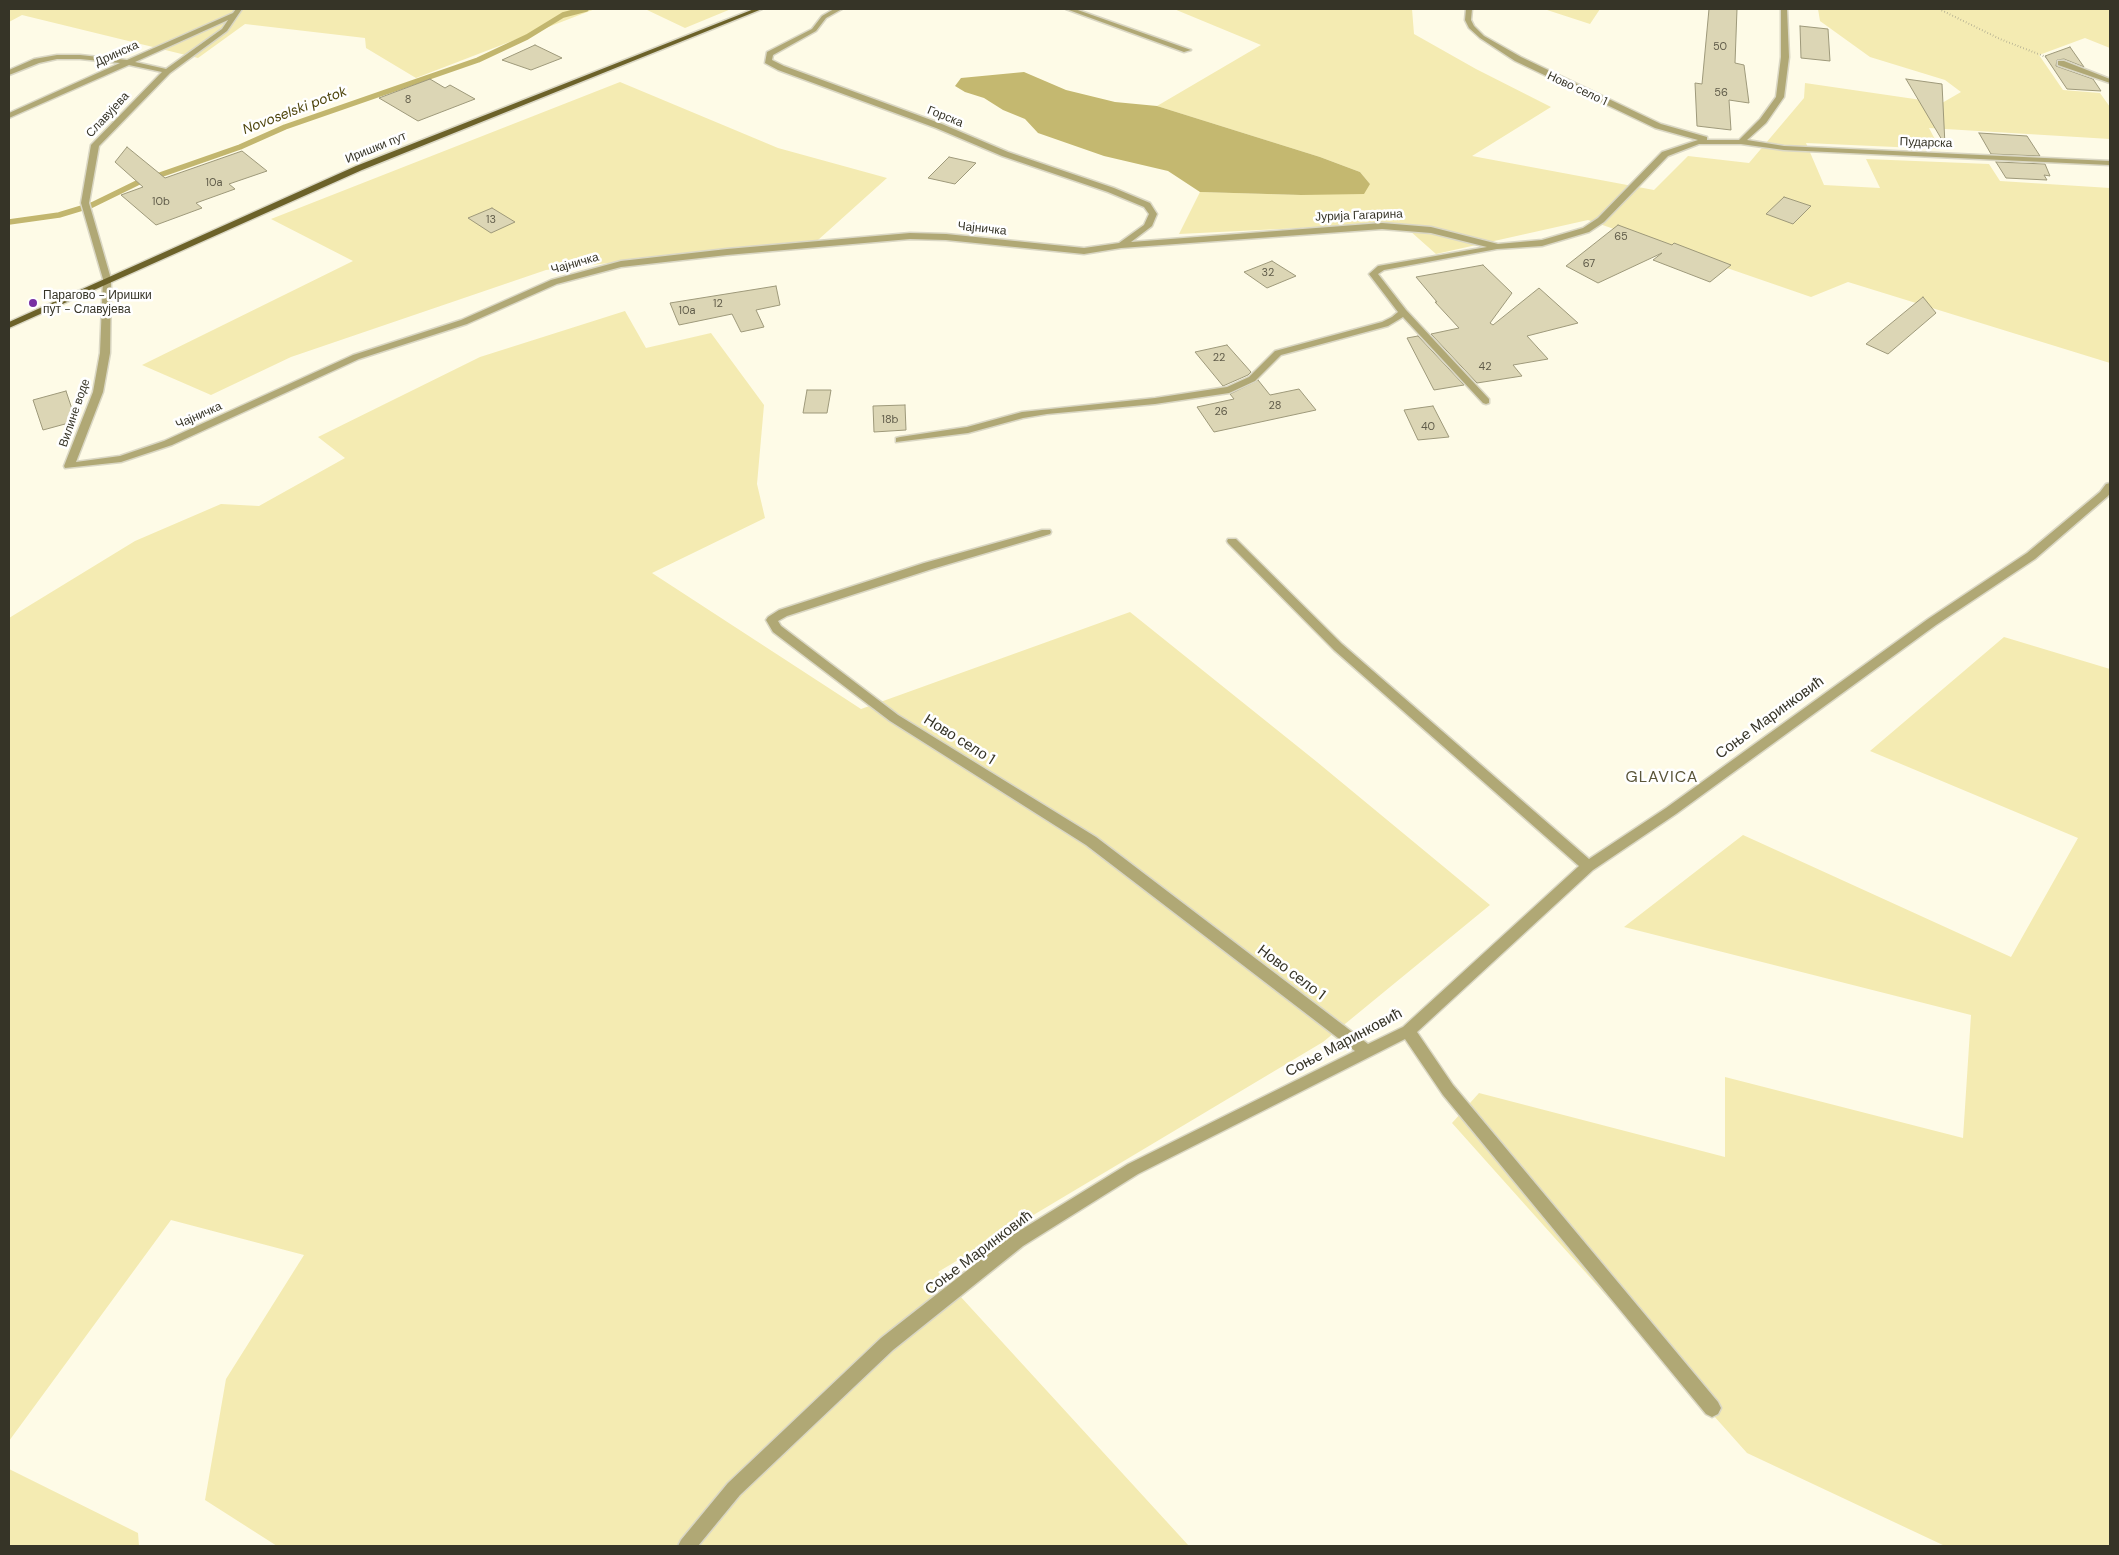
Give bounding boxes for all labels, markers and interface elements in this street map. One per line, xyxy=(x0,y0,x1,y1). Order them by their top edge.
street label: Дринска xyxy=(93,38,141,70)
house number: 50 xyxy=(1713,40,1727,54)
street label: Ново село 1 xyxy=(1545,69,1609,109)
water label: Novoselski potok xyxy=(240,83,350,139)
house number: 56 xyxy=(1714,86,1728,100)
street label: Славујева xyxy=(83,89,133,141)
house number: 8 xyxy=(405,93,411,107)
street label: Горска xyxy=(925,103,965,131)
street label: Иришки пут xyxy=(343,129,409,167)
street label: Пударска xyxy=(1899,135,1953,151)
house number: 10a xyxy=(206,176,222,190)
house number: 10b xyxy=(152,195,170,209)
street label: Јурија Гагарина xyxy=(1315,207,1403,225)
house number: 13 xyxy=(486,213,496,227)
street label: Чајничка xyxy=(957,219,1007,239)
house number: 65 xyxy=(1614,230,1628,244)
street label: Чајничка xyxy=(549,250,601,278)
house number: 67 xyxy=(1583,257,1595,271)
house number: 32 xyxy=(1262,266,1274,280)
place label: Парагово - Иришки пут - Славујева xyxy=(43,289,152,317)
marker: Парагово - Иришки пут - Славујева xyxy=(27,297,39,309)
house number: 12 xyxy=(713,297,723,311)
house number: 10a xyxy=(679,304,695,318)
house number: 22 xyxy=(1213,351,1225,365)
house number: 42 xyxy=(1478,360,1492,374)
street label: Вилине воде xyxy=(57,377,93,449)
street label: Чајничка xyxy=(174,399,224,433)
house number: 28 xyxy=(1269,399,1281,413)
house number: 26 xyxy=(1214,405,1228,419)
house number: 18b xyxy=(881,413,899,427)
house number: 40 xyxy=(1421,420,1435,434)
street label: Соње Маринковић xyxy=(1712,673,1828,763)
street label: Ново село 1 xyxy=(920,711,998,769)
district label: GLAVICA xyxy=(1625,768,1699,788)
street label: Ново село 1 xyxy=(1253,942,1329,1004)
street label: Соње Маринковић xyxy=(1283,1005,1405,1081)
street label: Соње Маринковић xyxy=(922,1207,1036,1299)

